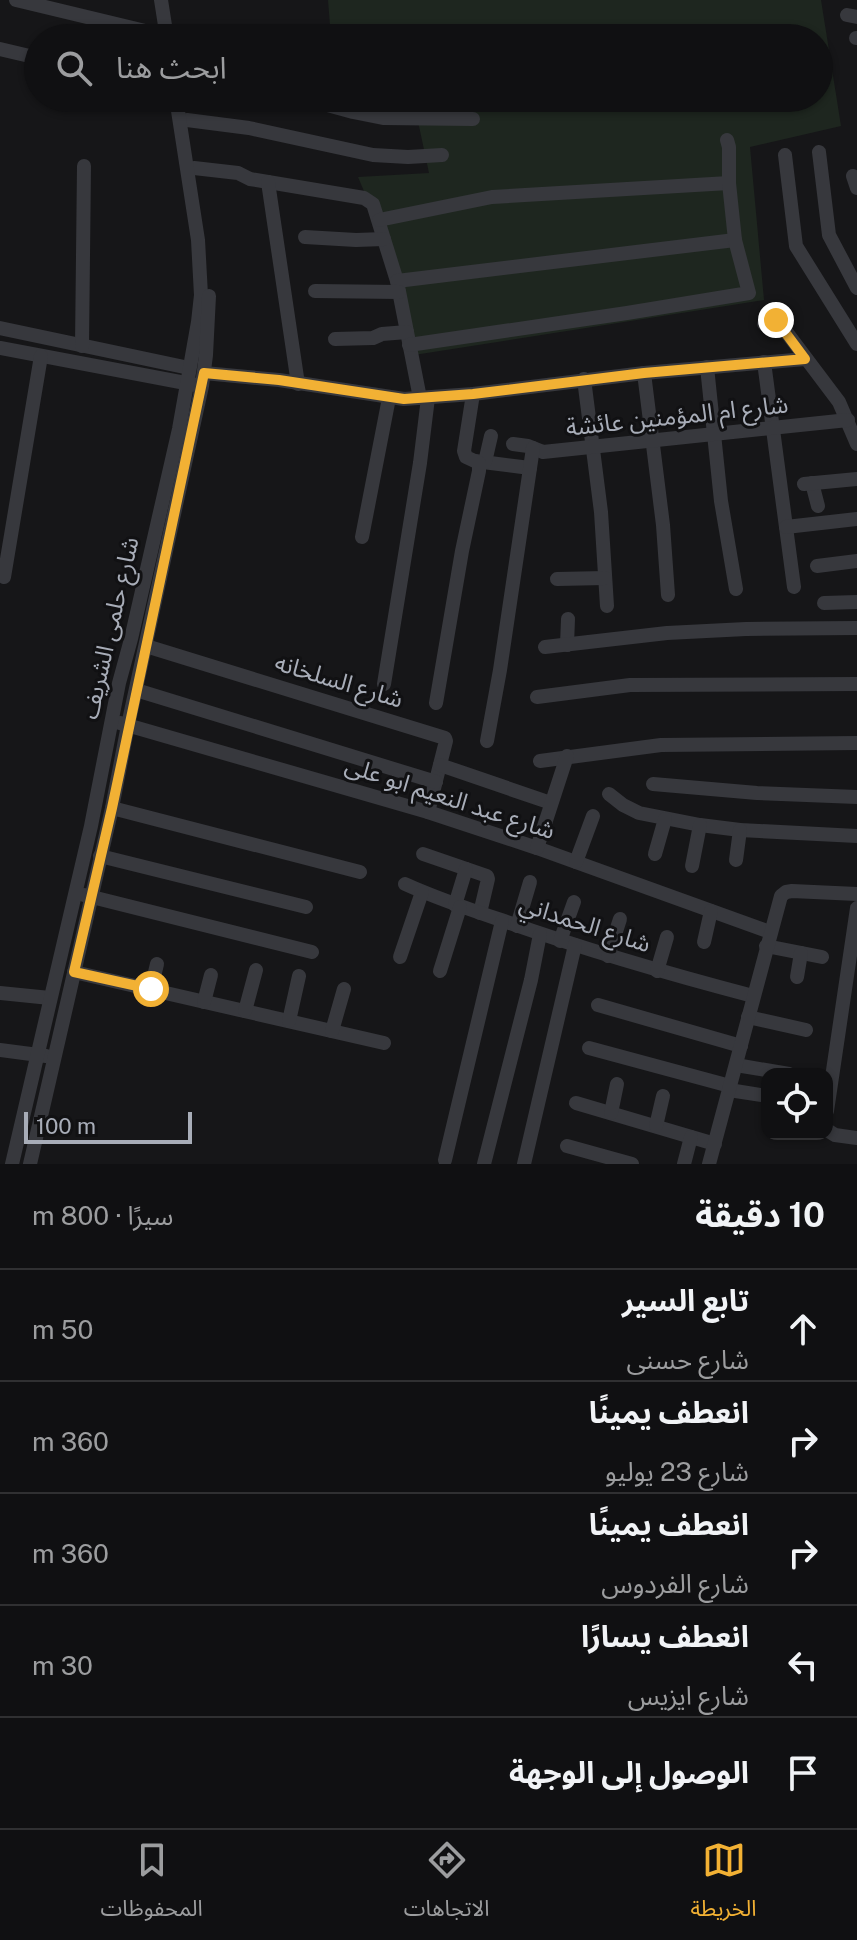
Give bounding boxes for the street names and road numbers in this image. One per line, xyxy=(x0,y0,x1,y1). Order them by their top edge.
street label: شارع ام المؤمنين عائشة xyxy=(564,389,790,446)
street label: شارع حلمى الشريف xyxy=(74,534,147,722)
street label: شارع السلخانه xyxy=(271,647,407,717)
street label: شارع عبد النعيم ابو على xyxy=(341,750,559,848)
street label: شارع الحمداني xyxy=(514,889,654,963)

